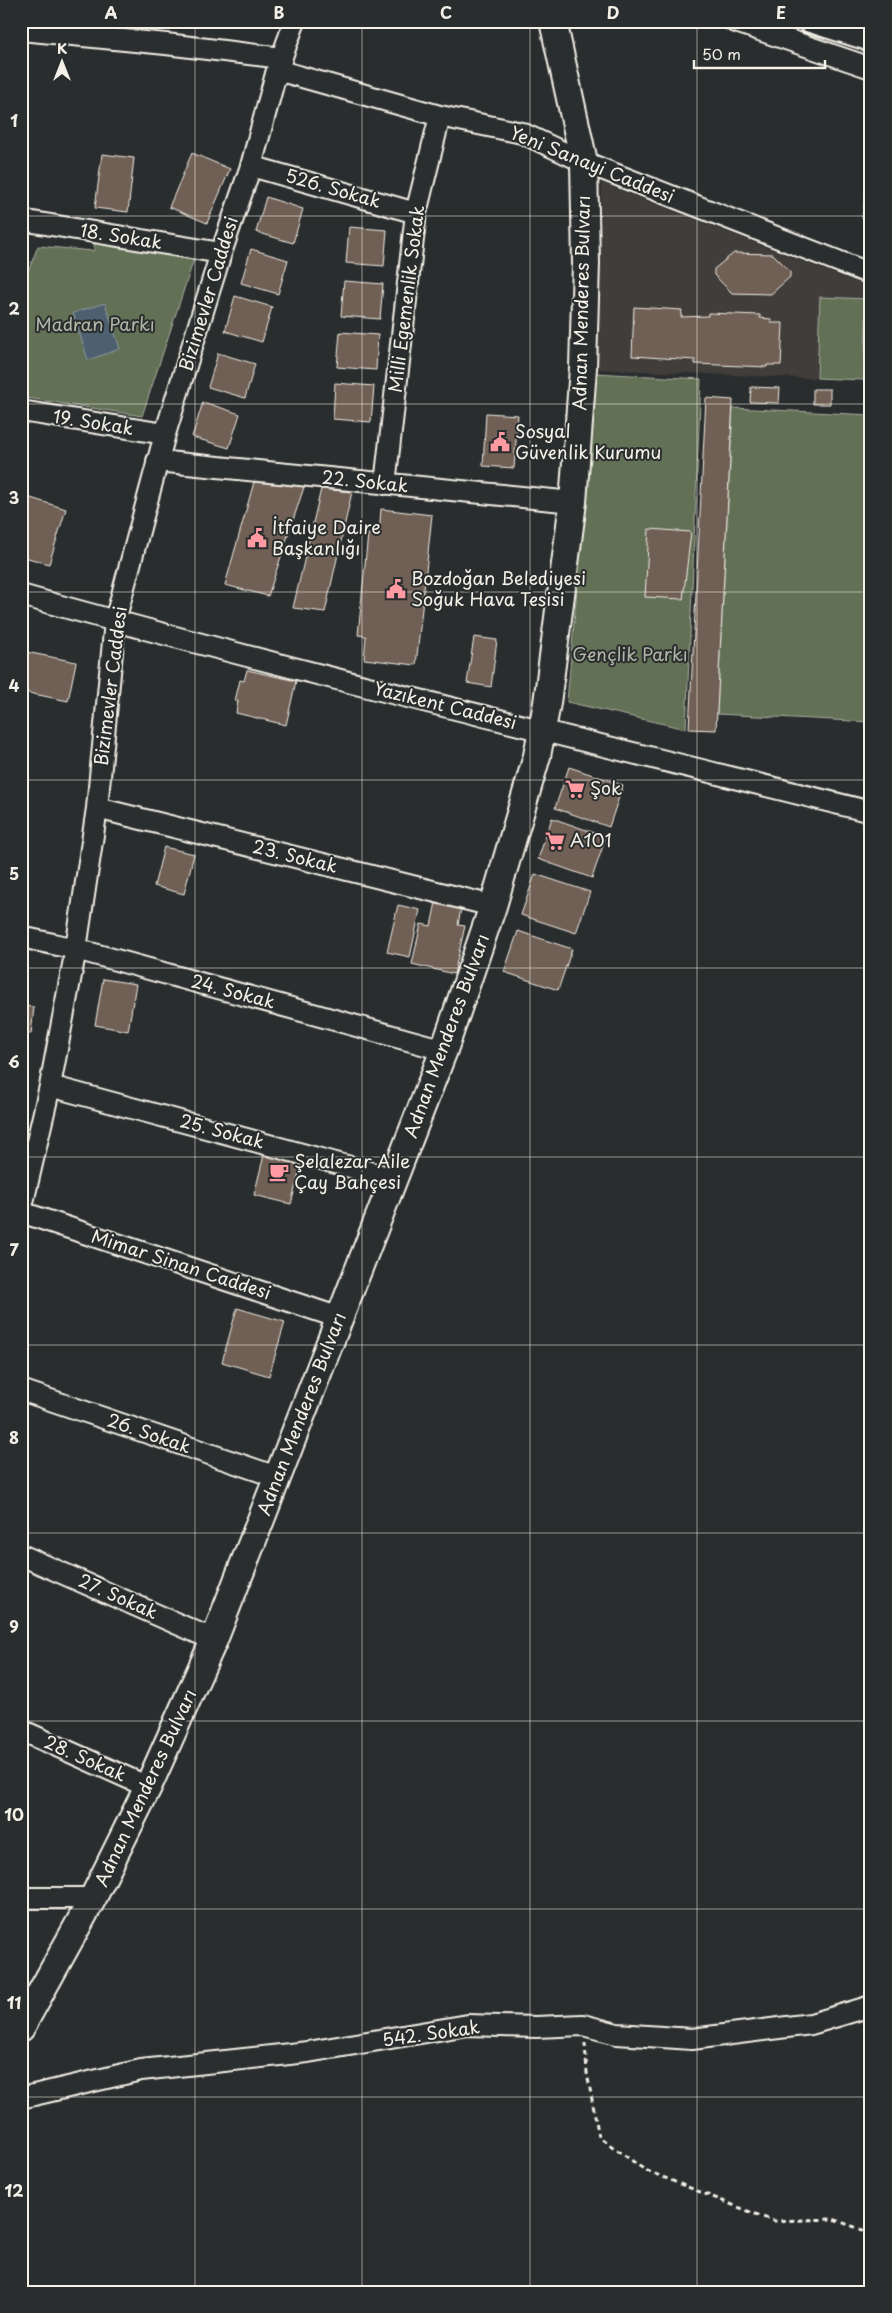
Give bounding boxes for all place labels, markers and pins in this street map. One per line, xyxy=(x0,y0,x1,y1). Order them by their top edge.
place label: Sosyal Güvenlik Kurumu xyxy=(515,417,661,465)
public building icon: Sosyal Güvenlik Kurumu xyxy=(489,431,511,453)
place label: İtfaiye Daire Başkanlığı xyxy=(272,513,381,561)
public building icon: İtfaiye Daire Başkanlığı xyxy=(246,527,268,549)
place label: Bozdoğan Belediyesi Soğuk Hava Tesisi xyxy=(411,564,586,612)
public building icon: Bozdoğan Belediyesi Soğuk Hava Tesisi xyxy=(385,578,407,600)
place label: Şok xyxy=(590,774,622,801)
supermarket icon: Şok xyxy=(564,778,586,800)
place label: A101 xyxy=(570,826,612,853)
supermarket icon: A101 xyxy=(544,830,566,852)
place label: Şelalezar Aile Çay Bahçesi xyxy=(294,1147,410,1195)
cafe icon: Şelalezar Aile Çay Bahçesi xyxy=(268,1161,290,1183)

